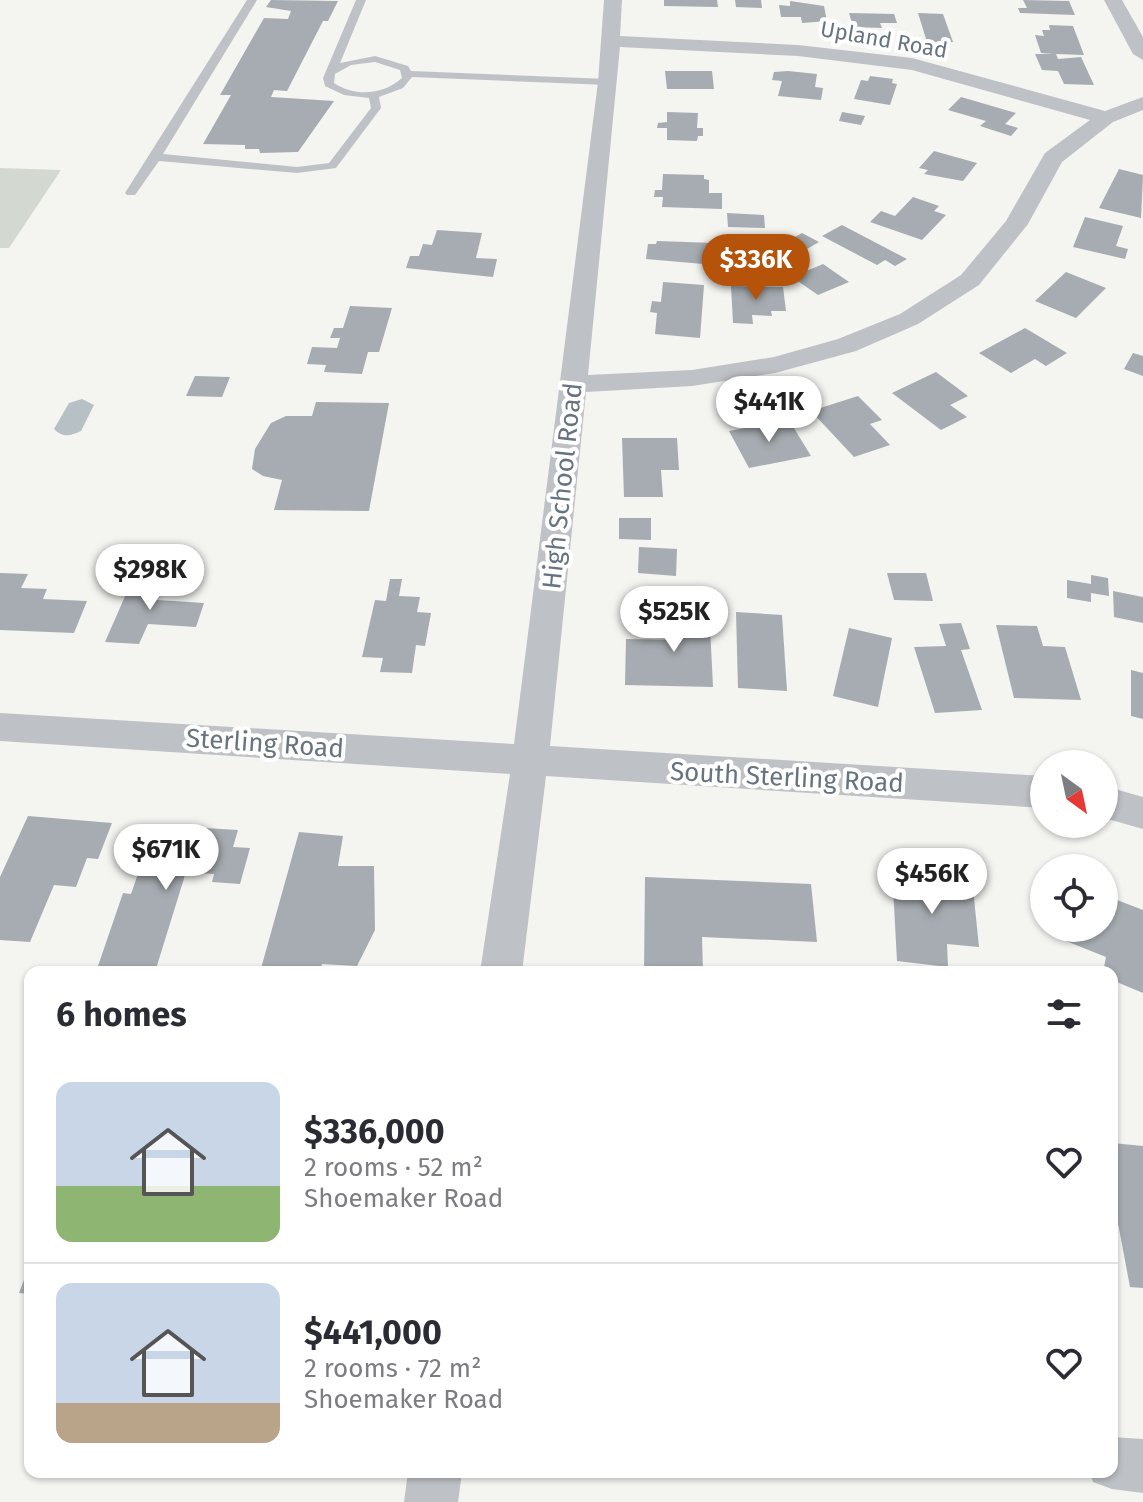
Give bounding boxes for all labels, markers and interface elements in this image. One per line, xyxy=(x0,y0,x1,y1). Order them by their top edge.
street label: Upland Road xyxy=(818,15,950,64)
pin: $336K xyxy=(700,234,812,302)
text: $336K xyxy=(720,244,792,275)
pin: $441K xyxy=(713,376,825,444)
street label: High School Road xyxy=(536,381,589,591)
text: $441K xyxy=(734,386,804,417)
pin: $298K xyxy=(94,544,206,612)
text: $298K xyxy=(113,554,187,585)
pin: $525K xyxy=(618,586,730,654)
text: $525K xyxy=(638,596,710,627)
street label: Sterling Road xyxy=(185,723,345,764)
north arrow xyxy=(1030,750,1118,838)
map controls xyxy=(1030,750,1118,942)
street label: South Sterling Road xyxy=(669,756,905,799)
pin: $671K xyxy=(110,824,222,892)
text: $671K xyxy=(132,834,200,865)
pin: $456K xyxy=(876,848,988,916)
button: locate xyxy=(1030,854,1118,942)
text: $456K xyxy=(895,858,969,889)
icon: filters xyxy=(1042,992,1086,1036)
text: 6 homes xyxy=(56,994,187,1035)
text: $336,000 xyxy=(304,1111,445,1152)
icon: home xyxy=(120,1114,216,1210)
icon: heart xyxy=(1042,1140,1086,1184)
text: 2 rooms · 52 m² xyxy=(304,1152,483,1183)
text: Shoemaker Road xyxy=(304,1183,503,1214)
text: $441,000 xyxy=(304,1312,442,1353)
icon: home xyxy=(120,1315,216,1411)
icon: heart xyxy=(1042,1341,1086,1385)
text: 2 rooms · 72 m² xyxy=(304,1353,481,1384)
text: Shoemaker Road xyxy=(304,1384,503,1415)

